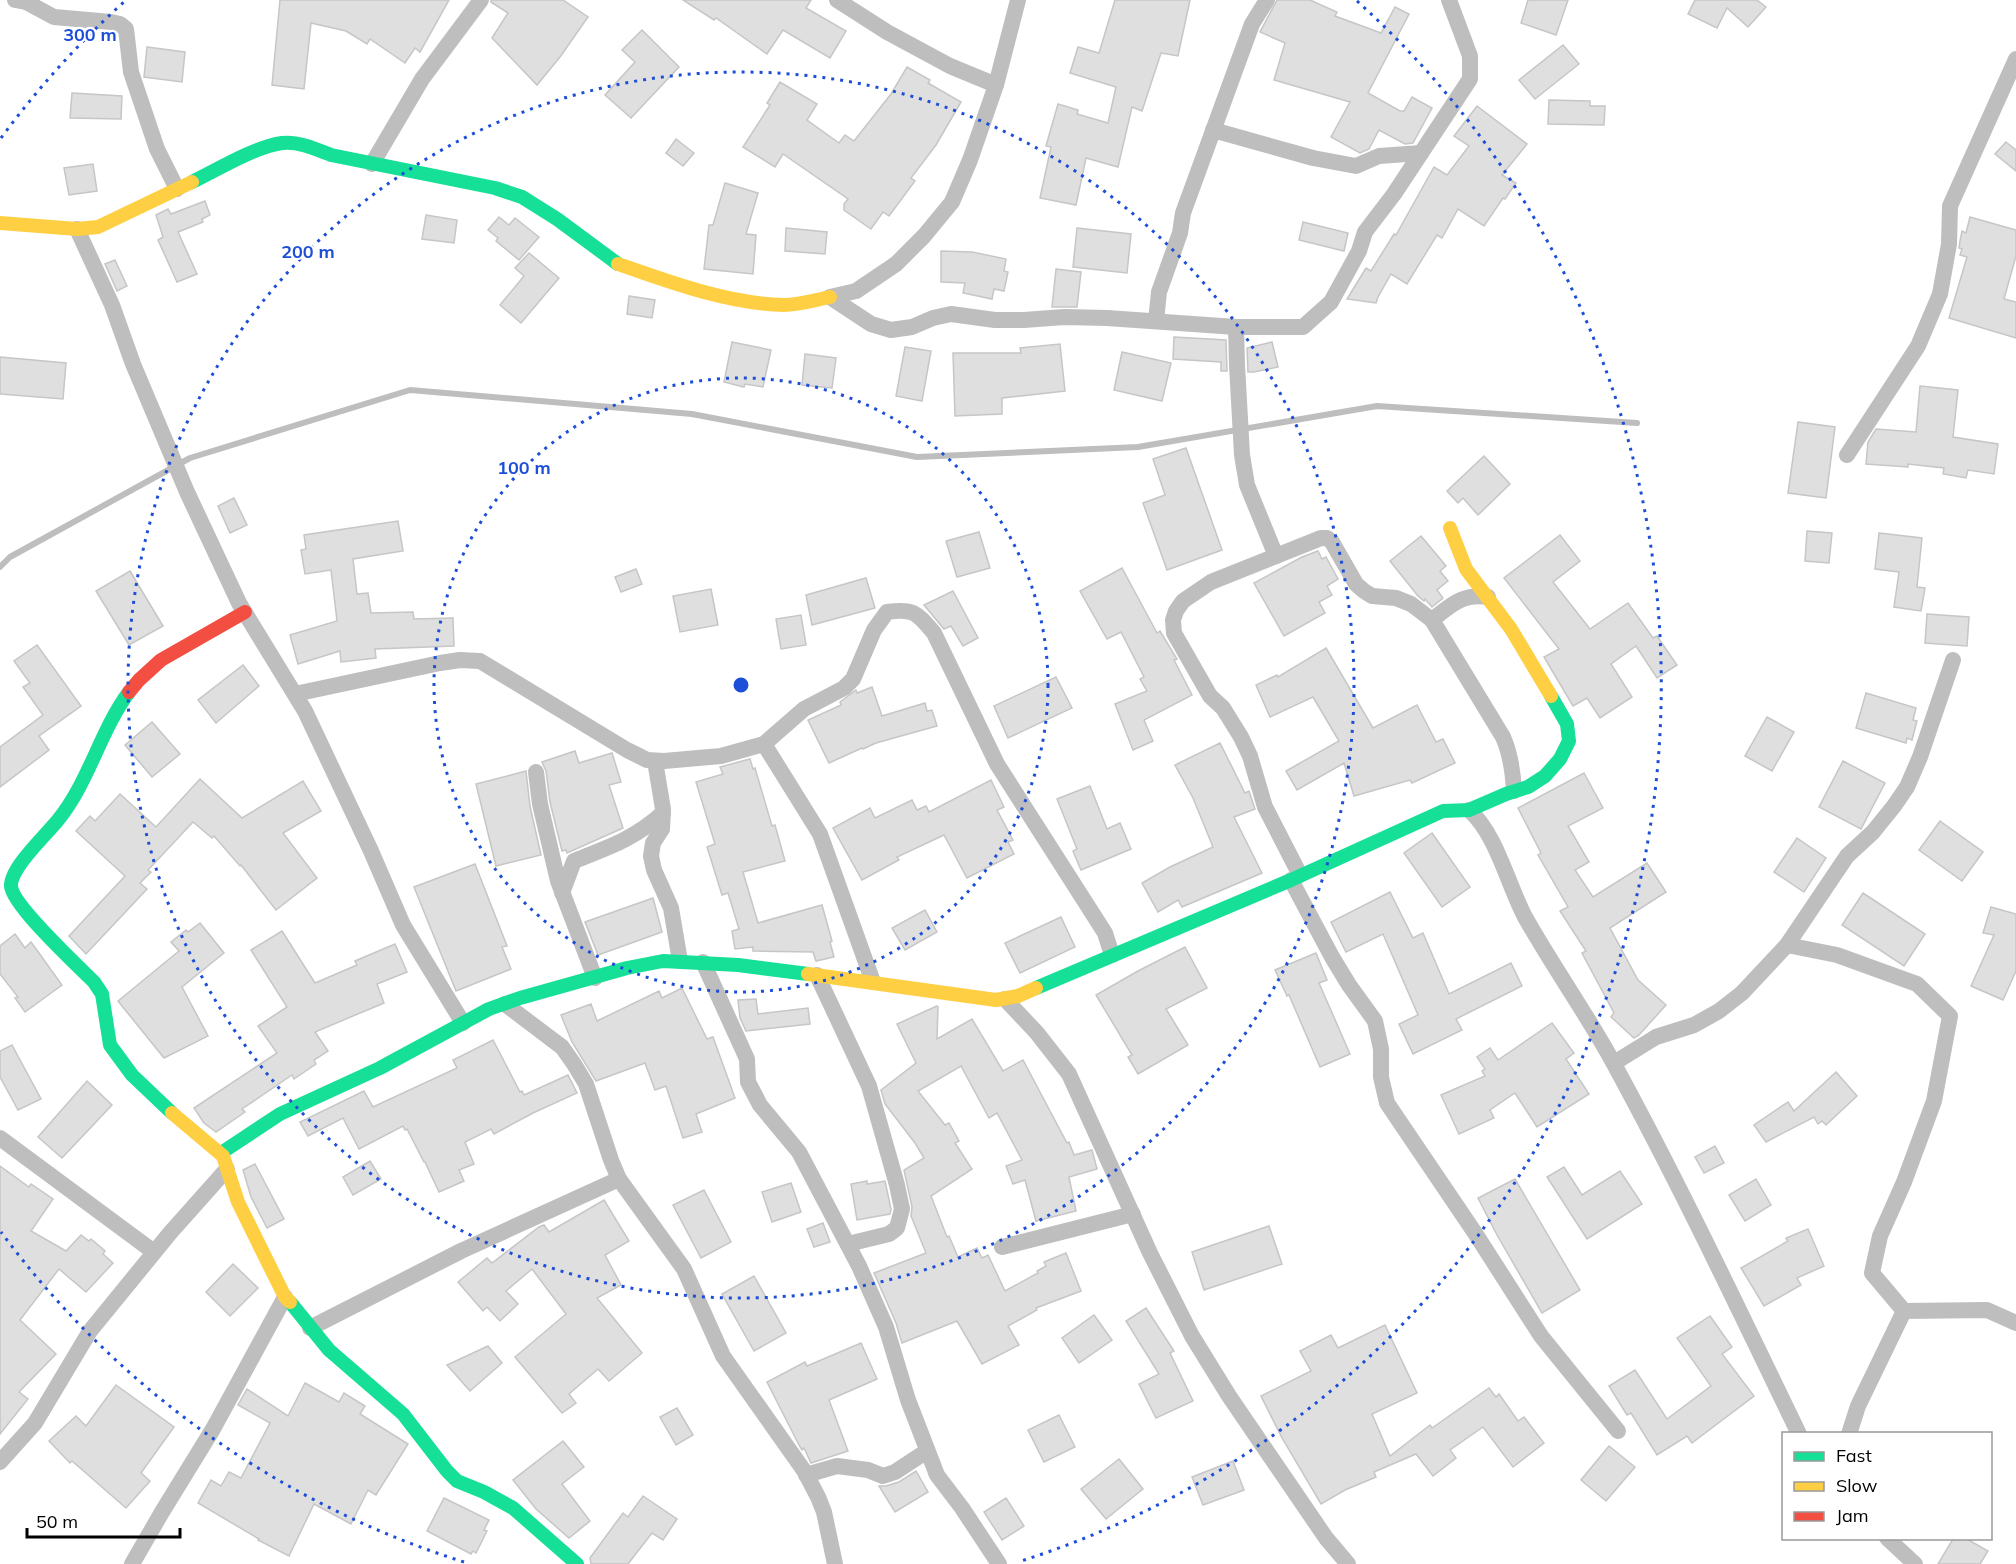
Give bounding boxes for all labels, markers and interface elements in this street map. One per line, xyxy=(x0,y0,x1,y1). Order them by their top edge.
text: 300 m xyxy=(63,23,117,46)
text: 200 m xyxy=(281,240,335,263)
text: 100 m xyxy=(497,456,551,479)
centre of rings xyxy=(731,675,751,695)
legend xyxy=(1782,1432,1992,1540)
text: Fast xyxy=(1836,1444,1872,1467)
text: Slow xyxy=(1836,1474,1878,1497)
scale bar xyxy=(27,1501,180,1539)
text: Jam xyxy=(1836,1504,1869,1527)
text: 50 m xyxy=(36,1510,78,1533)

